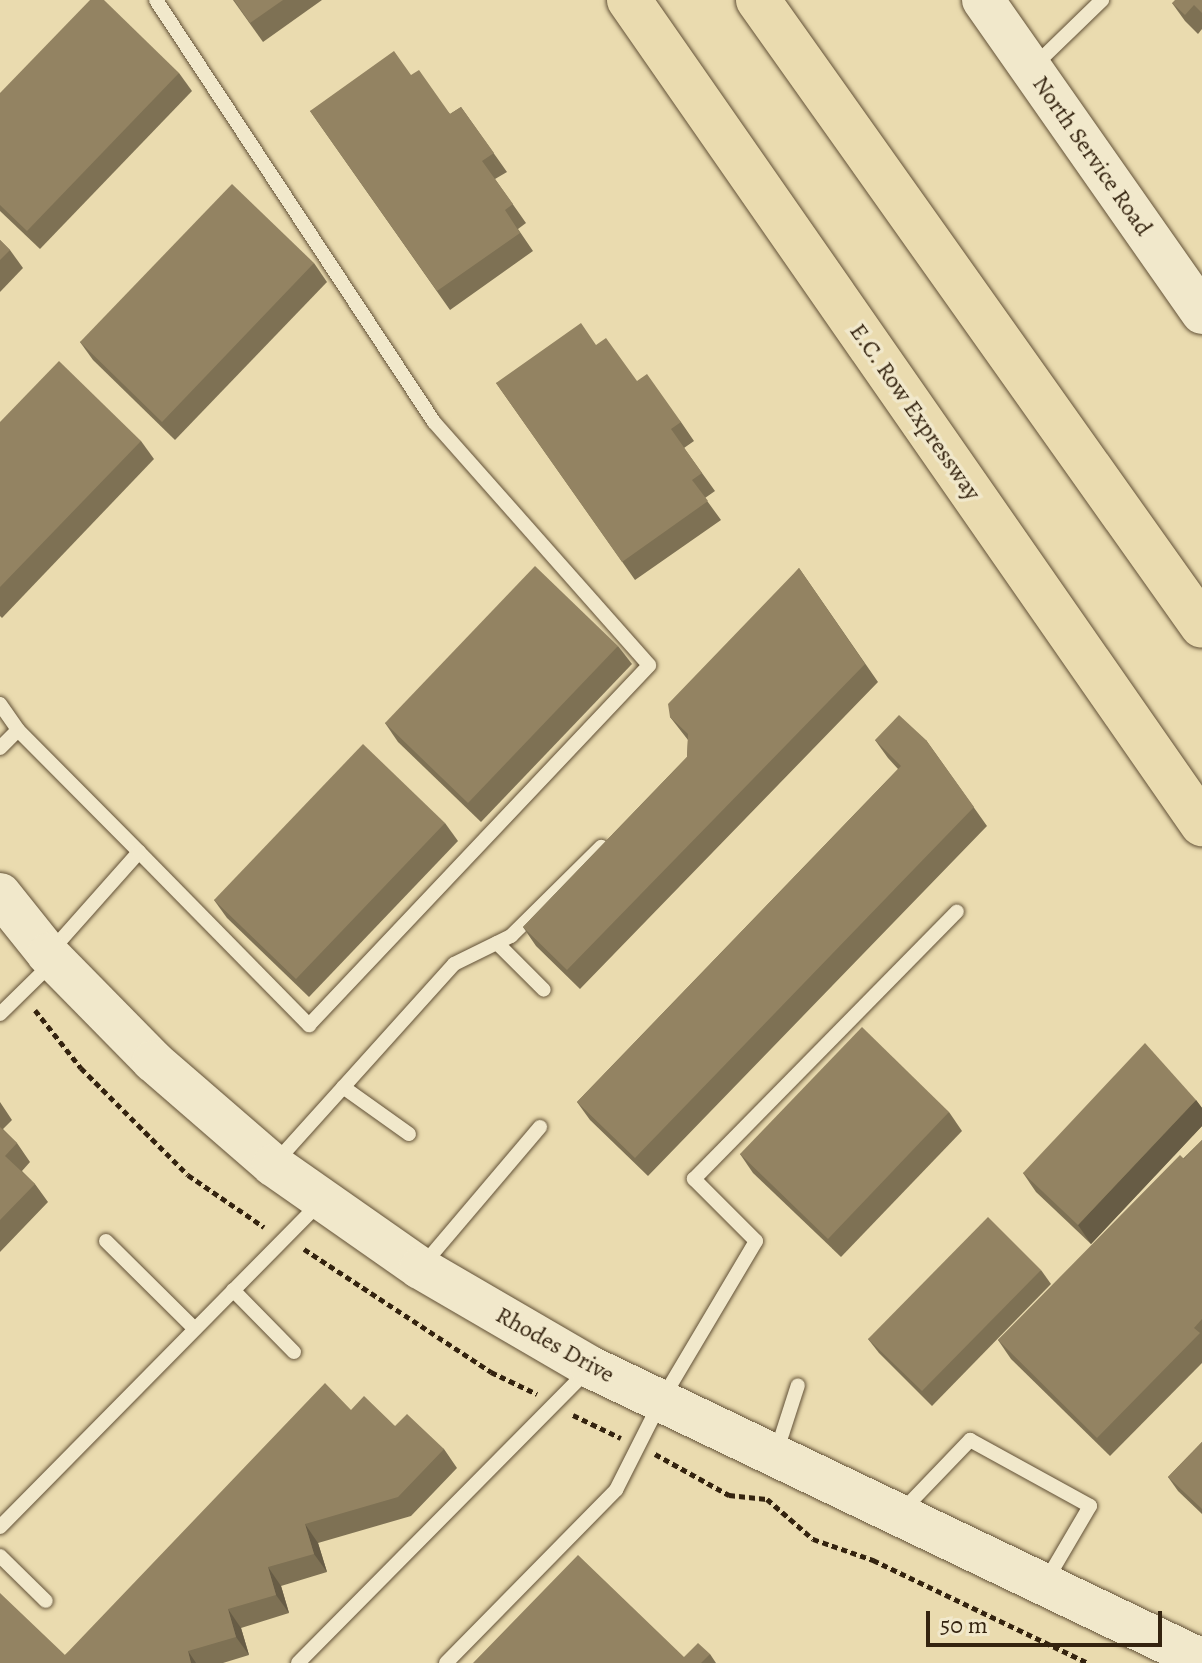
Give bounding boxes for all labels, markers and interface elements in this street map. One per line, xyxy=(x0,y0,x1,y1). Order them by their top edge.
street label: North Service Road xyxy=(1026,70,1158,242)
street label: E.C. Row Expressway xyxy=(843,318,987,506)
street label: Rhodes Drive xyxy=(491,1301,619,1389)
scale bar xyxy=(930,1595,1166,1645)
text: 50 m xyxy=(940,1609,988,1641)

